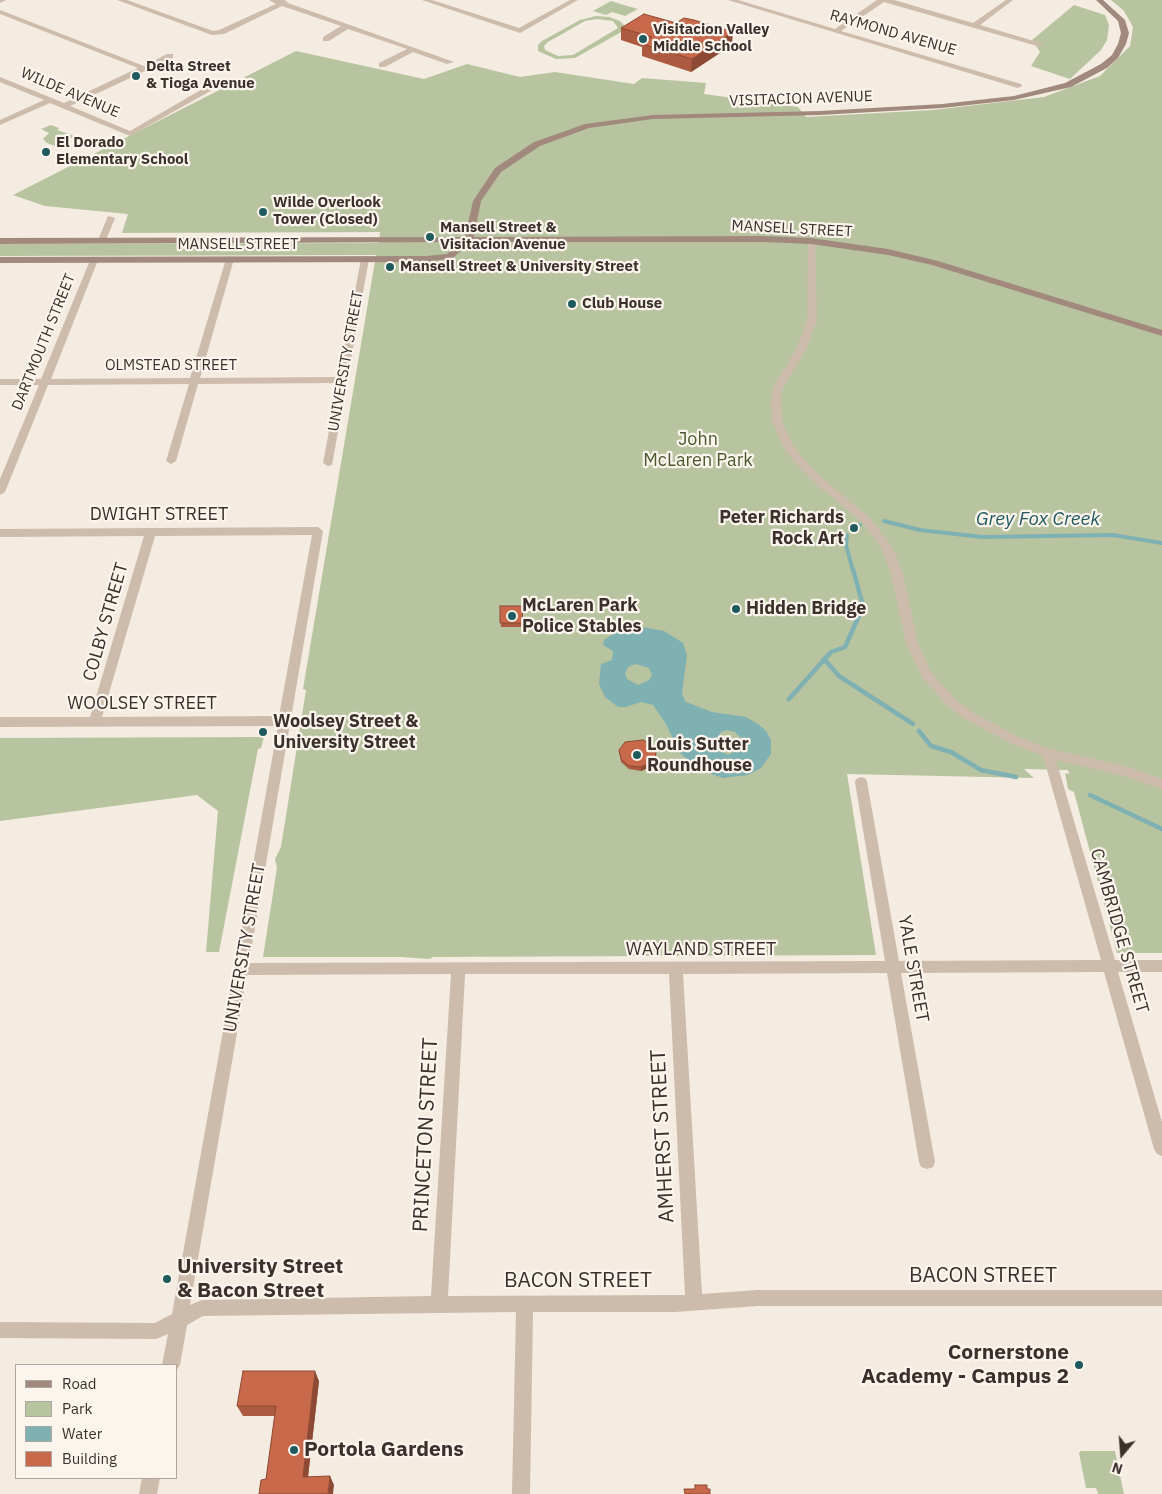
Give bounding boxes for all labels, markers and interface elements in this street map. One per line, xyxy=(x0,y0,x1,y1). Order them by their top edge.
street label: RAYMOND AVENUE xyxy=(828,6,958,60)
place label: Visitacion Valley Middle School xyxy=(653,21,769,56)
marker: Visitacion Valley Middle School xyxy=(637,33,649,45)
place label: Delta Street & Tioga Avenue xyxy=(146,58,255,93)
street label: WILDE AVENUE xyxy=(18,64,122,122)
marker: Delta Street & Tioga Avenue xyxy=(130,70,142,82)
street label: VISITACION AVENUE xyxy=(729,88,873,110)
place label: El Dorado Elementary School xyxy=(56,134,188,169)
marker: El Dorado Elementary School xyxy=(40,146,52,158)
place label: Wilde Overlook Tower (Closed) xyxy=(273,194,381,229)
marker: Wilde Overlook Tower (Closed) xyxy=(257,206,269,218)
street label: MANSELL STREET xyxy=(731,217,853,241)
place label: Mansell Street & Visitacion Avenue xyxy=(440,219,566,254)
marker: Mansell Street & Visitacion Avenue xyxy=(424,231,436,243)
street label: MANSELL STREET xyxy=(177,236,299,254)
place label: Mansell Street & University Street xyxy=(400,258,639,276)
marker: Mansell Street & University Street xyxy=(384,261,396,273)
street label: DARTMOUTH STREET xyxy=(8,271,80,413)
street label: UNIVERSITY STREET xyxy=(325,289,367,433)
place label: Club House xyxy=(582,295,662,313)
marker: Club House xyxy=(566,298,578,310)
street label: OLMSTEAD STREET xyxy=(105,357,237,375)
park label: John McLaren Park xyxy=(643,429,753,472)
street label: DWIGHT STREET xyxy=(90,504,228,526)
place label: Peter Richards Rock Art xyxy=(719,507,844,550)
water label: Grey Fox Creek xyxy=(976,509,1100,531)
marker: Peter Richards Rock Art xyxy=(848,522,860,534)
street label: COLBY STREET xyxy=(79,560,133,684)
place label: McLaren Park Police Stables xyxy=(522,595,642,638)
place label: Hidden Bridge xyxy=(746,598,866,620)
marker: Hidden Bridge xyxy=(730,603,742,615)
marker: McLaren Park Police Stables xyxy=(506,610,518,622)
street label: WOOLSEY STREET xyxy=(67,693,217,715)
place label: Woolsey Street & University Street xyxy=(273,711,418,754)
marker: Woolsey Street & University Street xyxy=(257,726,269,738)
place label: Louis Sutter Roundhouse xyxy=(647,734,752,776)
marker: Louis Sutter Roundhouse xyxy=(631,749,643,761)
street label: CAMBRIDGE STREET xyxy=(1085,846,1153,1016)
street label: UNIVERSITY STREET xyxy=(219,862,271,1034)
street label: YALE STREET xyxy=(893,914,933,1024)
street label: WAYLAND STREET xyxy=(626,939,776,961)
street label: PRINCETON STREET xyxy=(408,1037,444,1233)
street label: AMHERST STREET xyxy=(646,1049,680,1223)
place label: University Street & Bacon Street xyxy=(177,1254,343,1304)
street label: BACON STREET xyxy=(909,1263,1057,1289)
street label: BACON STREET xyxy=(504,1268,652,1294)
marker: University Street & Bacon Street xyxy=(161,1273,173,1285)
place label: Cornerstone Academy - Campus 2 xyxy=(861,1340,1069,1390)
marker: Cornerstone Academy - Campus 2 xyxy=(1073,1359,1085,1371)
legend xyxy=(15,1364,178,1479)
text: Road xyxy=(62,1374,97,1393)
text: Park xyxy=(62,1399,92,1418)
text: Water xyxy=(62,1424,102,1443)
north arrow xyxy=(1097,1429,1147,1479)
place label: Portola Gardens xyxy=(304,1437,464,1463)
marker: Portola Gardens xyxy=(288,1444,300,1456)
text: Building xyxy=(62,1449,117,1468)
text: N xyxy=(1110,1458,1125,1478)

